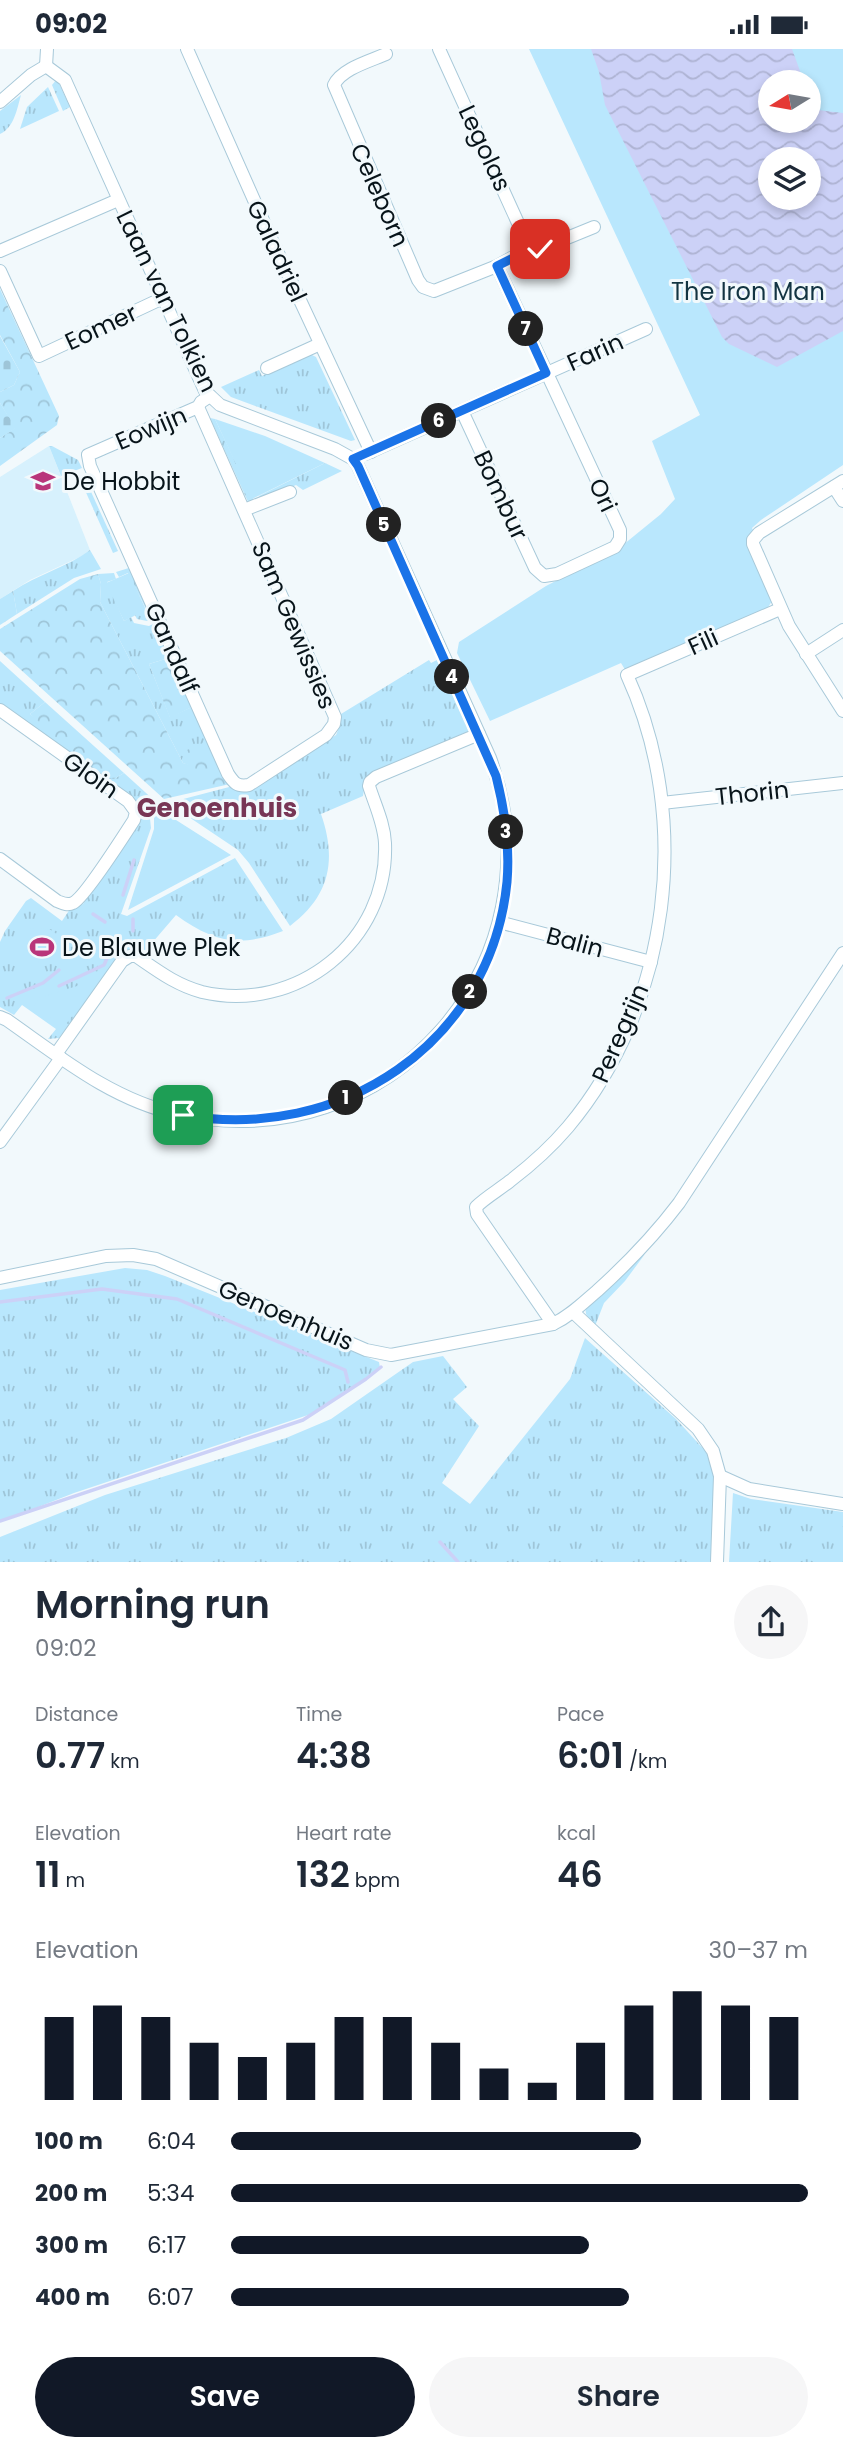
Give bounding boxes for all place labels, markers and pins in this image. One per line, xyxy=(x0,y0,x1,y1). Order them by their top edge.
pin xyxy=(510,219,570,279)
pin: 7 xyxy=(508,311,544,347)
pin: 6 xyxy=(422,403,457,439)
place label: De Hobbit xyxy=(63,465,180,498)
school or university icon: De Hobbit xyxy=(29,467,57,495)
pin: 5 xyxy=(366,507,402,543)
pin: 4 xyxy=(434,659,470,695)
pin: 3 xyxy=(489,815,524,849)
place label: De Blauwe Plek xyxy=(62,931,241,964)
sports icon: De Blauwe Plek xyxy=(28,933,56,961)
pin: 2 xyxy=(452,975,488,1009)
pin: 1 xyxy=(328,1081,364,1115)
pin xyxy=(153,1085,213,1145)

